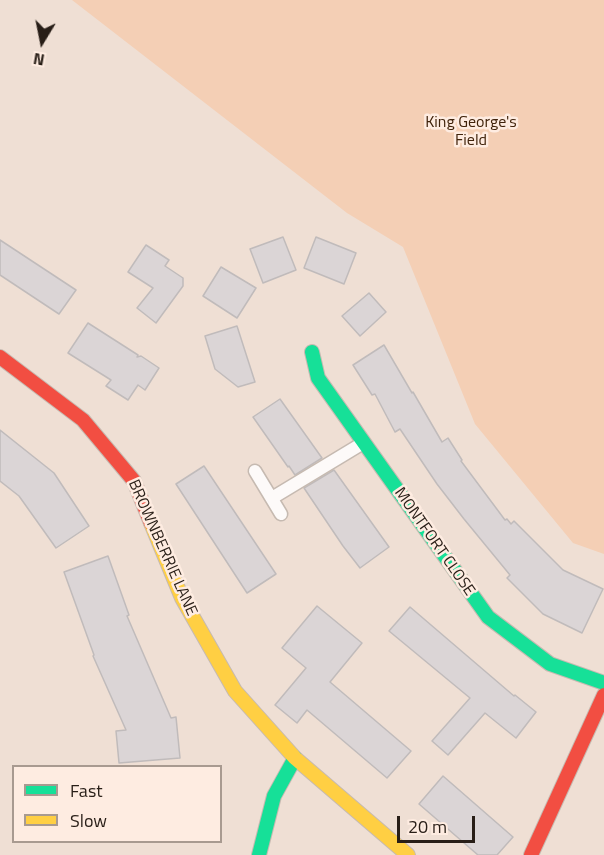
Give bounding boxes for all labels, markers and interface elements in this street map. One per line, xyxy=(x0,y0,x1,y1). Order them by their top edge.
north arrow xyxy=(12,12,72,72)
text: N xyxy=(31,47,46,73)
park label: King George's Field xyxy=(425,113,517,151)
street label: BROWNBERRIE LANE xyxy=(123,477,201,619)
street label: MONTFORT CLOSE xyxy=(389,484,479,600)
legend xyxy=(12,765,222,843)
text: Fast xyxy=(70,777,103,804)
scale bar xyxy=(400,804,478,842)
text: Slow xyxy=(70,807,107,834)
text: 20 m xyxy=(408,813,447,840)

